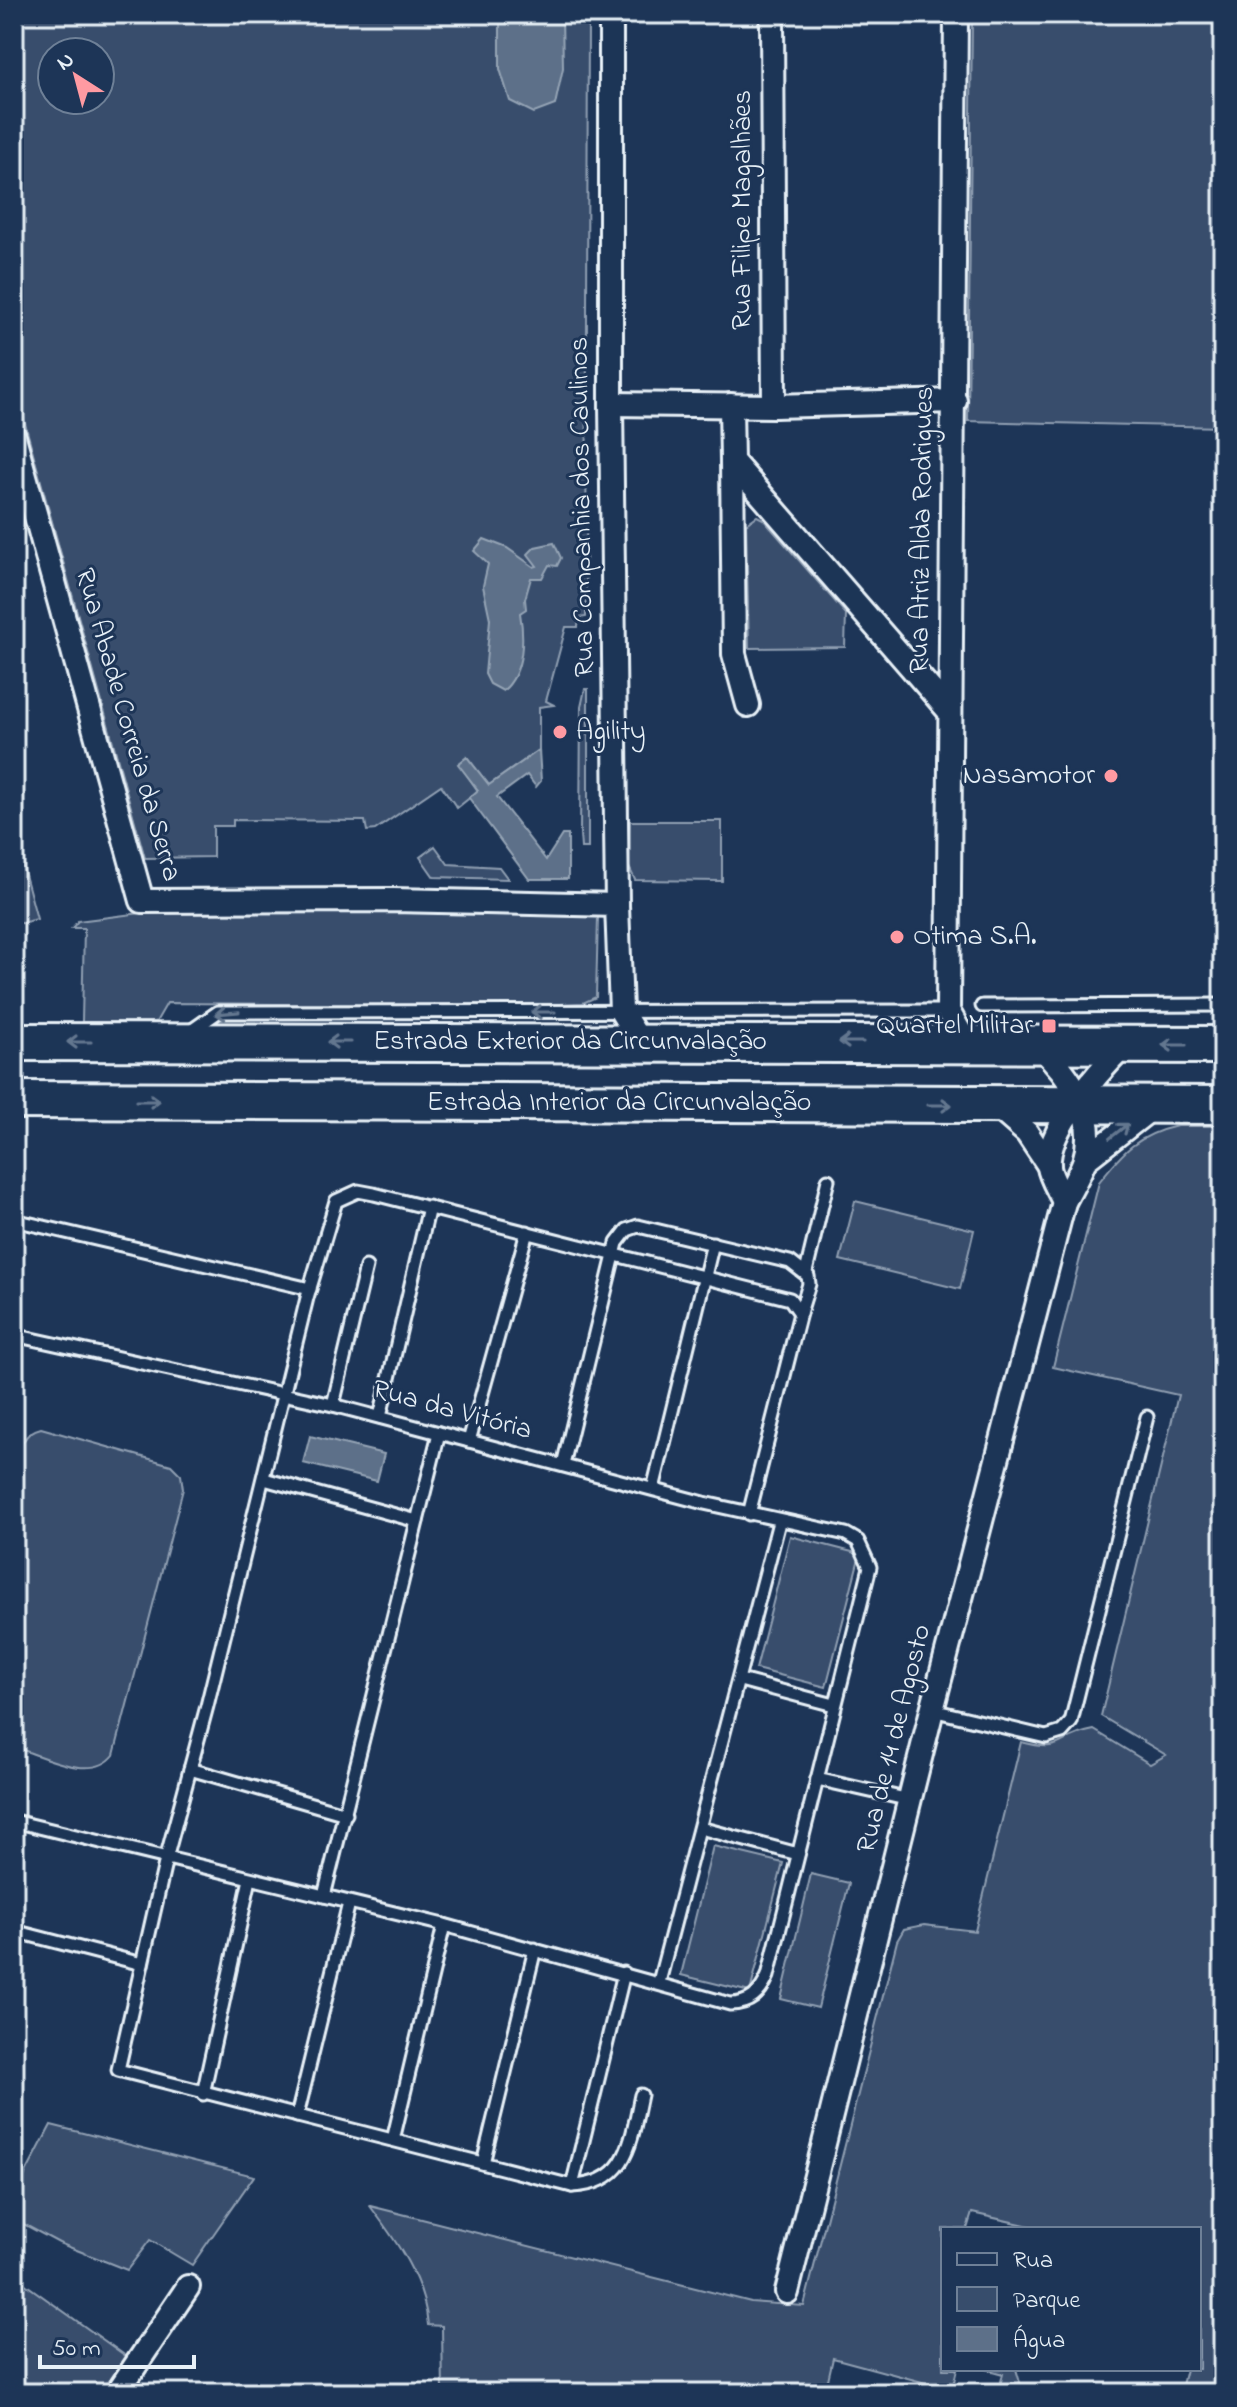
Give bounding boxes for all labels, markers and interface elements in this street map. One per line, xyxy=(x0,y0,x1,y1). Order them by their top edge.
north arrow xyxy=(36,36,116,116)
text: N xyxy=(51,45,81,80)
street label: Rua Filipe Magalhães xyxy=(723,90,764,330)
street label: Rua Companhia dos Caulinos xyxy=(560,337,606,677)
street label: Rua Atriz Alda Rodrigues xyxy=(900,386,946,674)
street label: Rua Abade Correia da Serra xyxy=(63,564,191,886)
place label: Agility xyxy=(576,712,646,753)
marker: Agility xyxy=(551,723,569,741)
place label: Nasamotor xyxy=(963,756,1095,797)
marker: Nasamotor xyxy=(1102,767,1120,785)
place label: Otima S.A. xyxy=(913,917,1036,958)
marker: Otima S.A. xyxy=(888,928,906,946)
one-way arrow xyxy=(530,1004,557,1020)
one-way arrow xyxy=(215,1006,241,1021)
place label: Quartel Militar xyxy=(877,1006,1033,1047)
marker: Quartel Militar xyxy=(1040,1017,1058,1035)
street label: Estrada Exterior da Circunvalação xyxy=(373,1022,767,1063)
one-way arrow xyxy=(66,1034,93,1049)
one-way arrow xyxy=(326,1034,353,1050)
one-way arrow xyxy=(838,1034,865,1050)
one-way arrow xyxy=(1161,1037,1188,1053)
street label: Estrada Interior da Circunvalação xyxy=(427,1083,811,1124)
one-way arrow xyxy=(134,1093,161,1109)
one-way arrow xyxy=(926,1097,953,1113)
one-way arrow xyxy=(1108,1122,1129,1140)
street label: Rua da Vitória xyxy=(368,1370,536,1452)
street label: Rua de 14 de Agosto xyxy=(847,1620,943,1858)
legend xyxy=(941,2227,1201,2371)
text: Rua xyxy=(1013,2244,1053,2279)
text: Parque xyxy=(1013,2284,1080,2319)
scale bar xyxy=(40,2319,194,2369)
text: Água xyxy=(1013,2324,1065,2359)
text: 50 m xyxy=(52,2332,101,2367)

